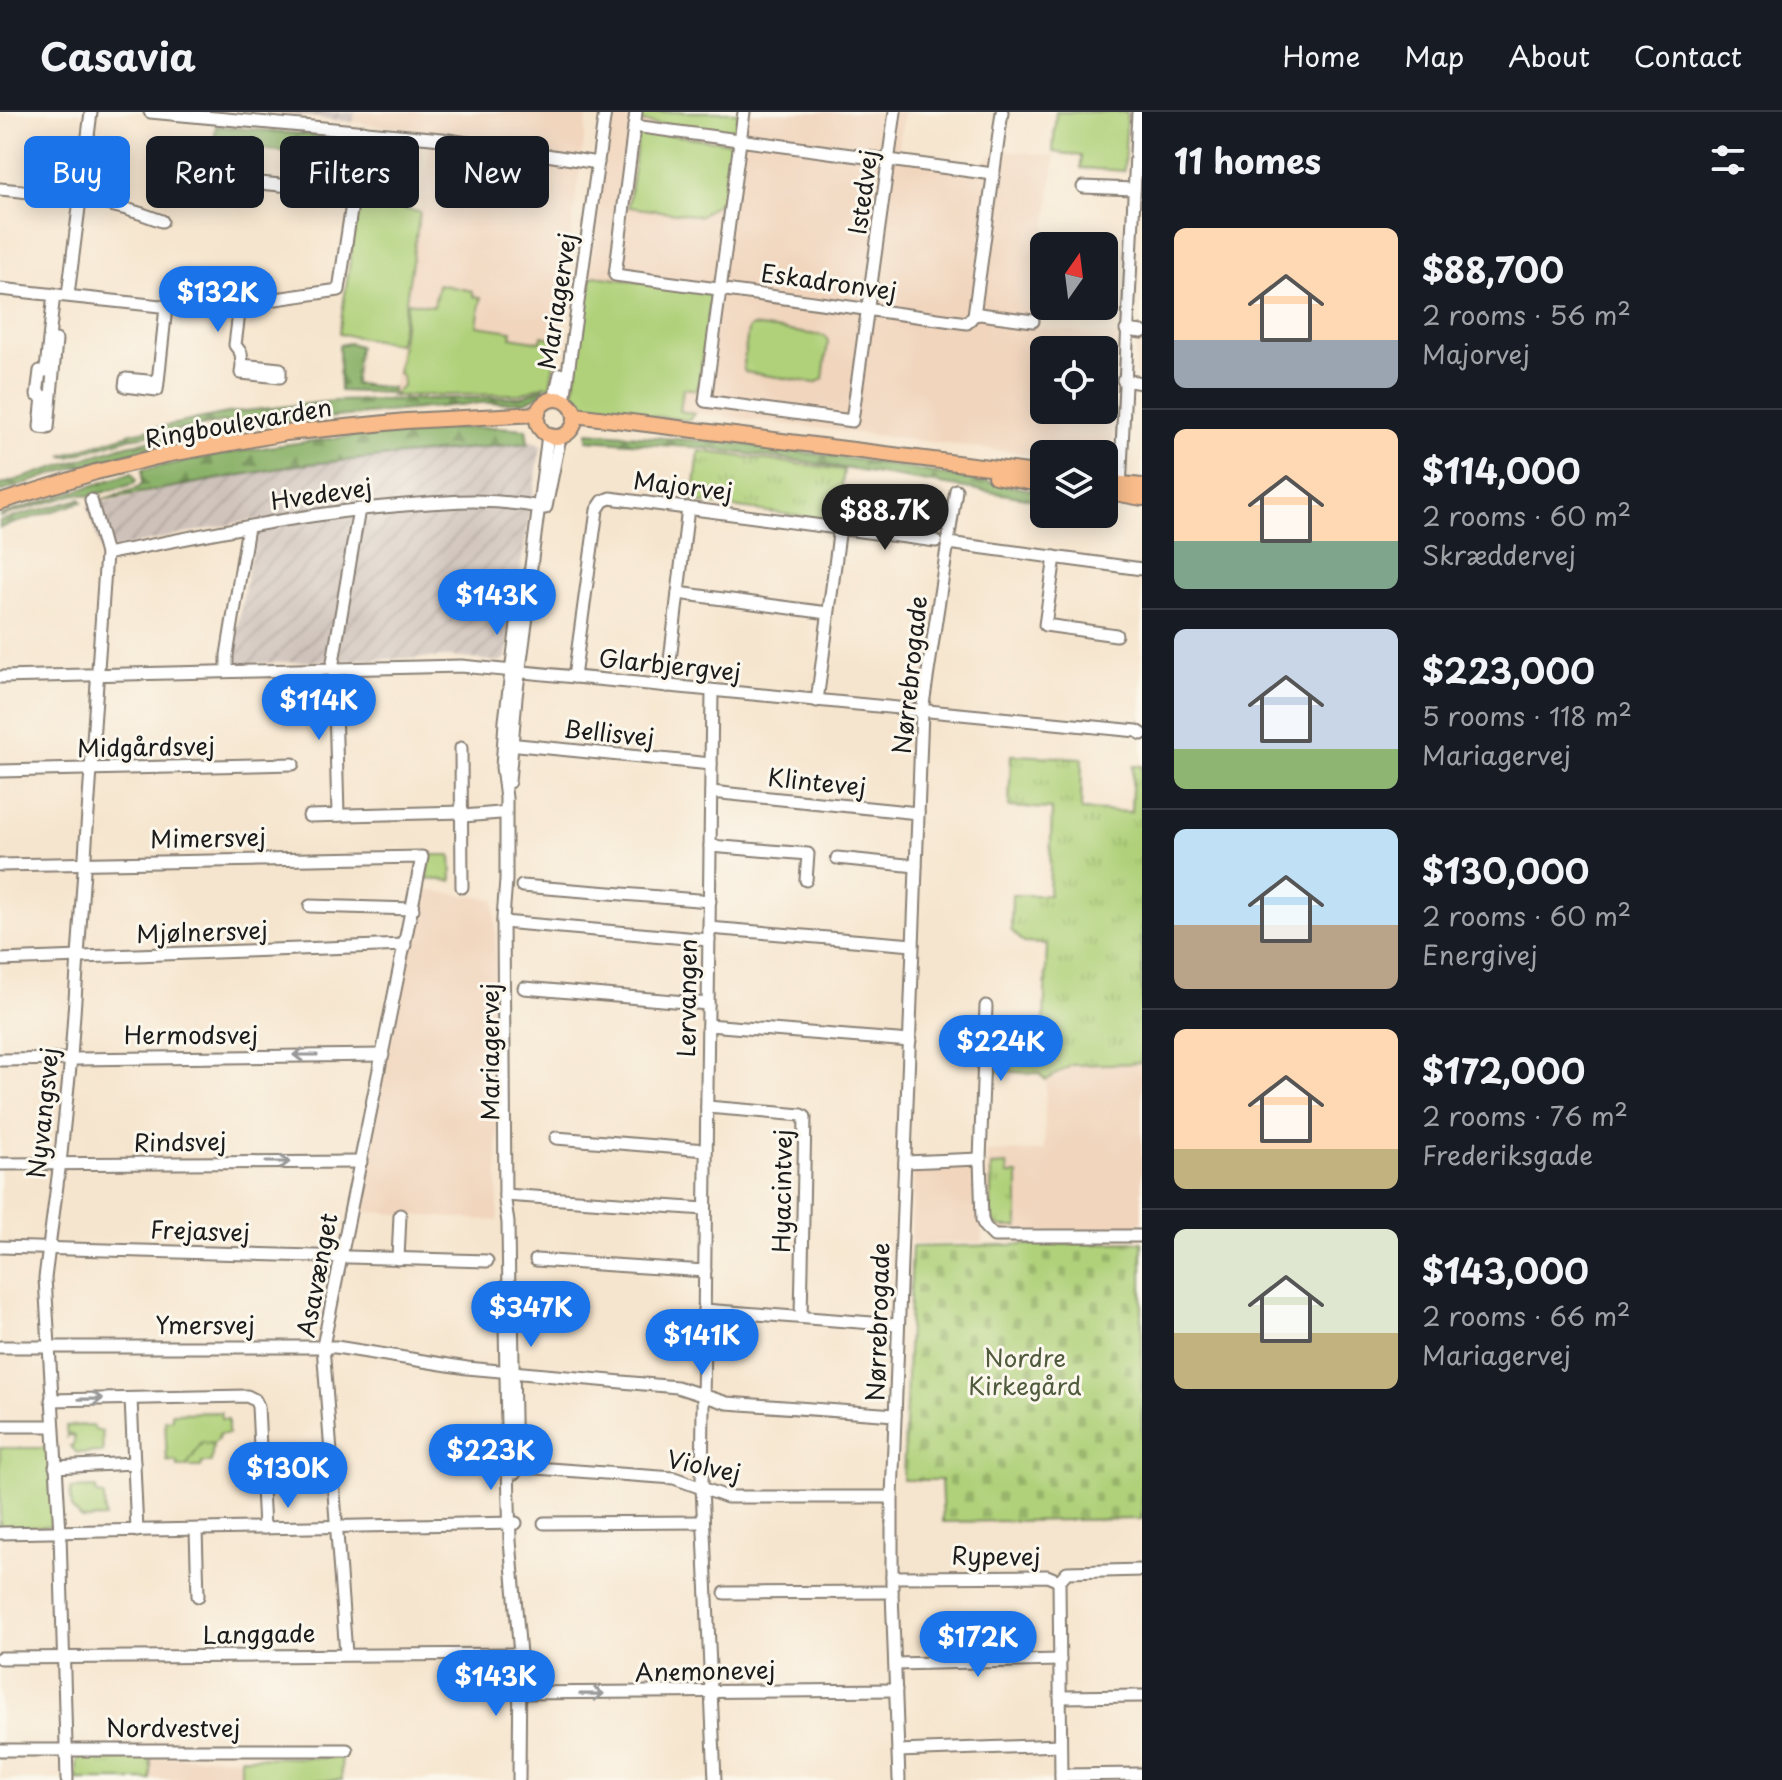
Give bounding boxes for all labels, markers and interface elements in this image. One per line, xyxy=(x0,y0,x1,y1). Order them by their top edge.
text: Casavia xyxy=(40,27,196,84)
text: Home xyxy=(1282,34,1360,77)
text: Map xyxy=(1404,34,1464,77)
text: About xyxy=(1508,34,1590,77)
text: Contact xyxy=(1634,34,1742,77)
text: 11 homes xyxy=(1174,134,1321,186)
chip: Buy xyxy=(24,136,130,208)
chip: Rent xyxy=(146,136,264,208)
chip: Filters xyxy=(280,136,419,208)
chip: New xyxy=(435,136,549,208)
icon: filters xyxy=(1706,138,1750,182)
street label: Istedvej xyxy=(838,147,886,237)
street label: Mariagervej xyxy=(527,230,585,372)
north arrow xyxy=(1030,232,1118,320)
map controls xyxy=(1030,232,1118,528)
text: $88,700 xyxy=(1422,243,1564,295)
street label: Eskadronvej xyxy=(759,254,899,308)
icon: home xyxy=(1238,260,1334,356)
pin: $132K xyxy=(162,266,274,334)
text: $132K xyxy=(177,272,259,311)
text: 2 rooms · 56 m² xyxy=(1422,295,1631,334)
text: Majorvej xyxy=(1422,334,1530,373)
button: locate xyxy=(1030,336,1118,424)
street label: Ringboulevarden xyxy=(142,388,334,456)
button: layers xyxy=(1030,440,1118,528)
text: $114,000 xyxy=(1422,444,1580,496)
street label: Majorvej xyxy=(631,461,735,509)
icon: home xyxy=(1238,461,1334,557)
street label: Hvedevej xyxy=(268,468,374,518)
pin: $88.7K xyxy=(820,484,950,552)
text: $88.7K xyxy=(840,490,930,529)
text: 2 rooms · 60 m² xyxy=(1422,496,1631,535)
text: Skræddervej xyxy=(1422,535,1576,574)
pin: $143K xyxy=(441,569,553,637)
text: $143K xyxy=(456,575,538,614)
street label: Nørrebrogade xyxy=(883,594,935,756)
street label: Glarbjergvej xyxy=(597,639,743,689)
text: $223,000 xyxy=(1422,644,1595,696)
icon: home xyxy=(1238,661,1334,757)
pin: $114K xyxy=(263,674,375,742)
text: $114K xyxy=(280,680,358,719)
text: 5 rooms · 118 m² xyxy=(1422,696,1632,735)
street label: Bellisvej xyxy=(562,709,656,755)
street label: Midgårdsvej xyxy=(77,727,215,765)
text: Mariagervej xyxy=(1422,735,1571,774)
street label: Klintevej xyxy=(766,758,868,804)
street label: Mimersvej xyxy=(150,818,266,856)
text: $130,000 xyxy=(1422,844,1589,896)
icon: home xyxy=(1238,861,1334,957)
text: 2 rooms · 60 m² xyxy=(1422,896,1631,935)
street label: Mjølnersvej xyxy=(136,911,268,951)
text: Energivej xyxy=(1422,935,1538,974)
street label: Lervangen xyxy=(667,938,705,1058)
street label: Mariagervej xyxy=(471,983,507,1121)
pin: $224K xyxy=(945,1015,1057,1083)
street label: Hermodsvej xyxy=(124,1016,258,1052)
text: $224K xyxy=(957,1021,1045,1060)
text: $172,000 xyxy=(1422,1044,1585,1096)
street label: Nyvangsvej xyxy=(17,1046,67,1180)
one-way arrow xyxy=(292,1047,319,1063)
icon: home xyxy=(1238,1061,1334,1157)
text: 2 rooms · 76 m² xyxy=(1422,1096,1628,1135)
street label: Rindsvej xyxy=(133,1122,227,1160)
street label: Hyacintvej xyxy=(762,1129,800,1253)
text: Frederiksgade xyxy=(1422,1135,1593,1174)
one-way arrow xyxy=(264,1154,291,1170)
street label: Frejasvej xyxy=(149,1210,251,1250)
street label: Asavænget xyxy=(286,1210,346,1340)
street label: Nørrebrogade xyxy=(856,1242,898,1402)
text: $143,000 xyxy=(1422,1244,1589,1296)
icon: home xyxy=(1238,1261,1334,1357)
pin: $347K xyxy=(475,1281,587,1349)
text: $347K xyxy=(489,1287,573,1326)
text: 2 rooms · 66 m² xyxy=(1422,1296,1631,1335)
street label: Ymersvej xyxy=(155,1306,255,1342)
pin: $141K xyxy=(646,1309,758,1377)
text: $141K xyxy=(664,1315,740,1354)
text: Mariagervej xyxy=(1422,1335,1571,1374)
park label: Nordre Kirkegård xyxy=(968,1339,1082,1403)
one-way arrow xyxy=(77,1392,104,1407)
pin: $223K xyxy=(435,1424,547,1492)
text: $223K xyxy=(447,1430,535,1469)
street label: Violvej xyxy=(664,1440,744,1490)
pin: $130K xyxy=(232,1442,344,1510)
text: $130K xyxy=(246,1448,330,1487)
street label: Rypevej xyxy=(951,1536,1041,1574)
pin: $172K xyxy=(922,1611,1034,1679)
street label: Langgade xyxy=(202,1614,316,1652)
text: $172K xyxy=(938,1617,1018,1656)
pin: $143K xyxy=(440,1650,552,1718)
street label: Anemonevej xyxy=(634,1651,776,1689)
text: $143K xyxy=(455,1656,537,1695)
one-way arrow xyxy=(578,1686,605,1702)
street label: Nordvestvej xyxy=(106,1709,240,1745)

